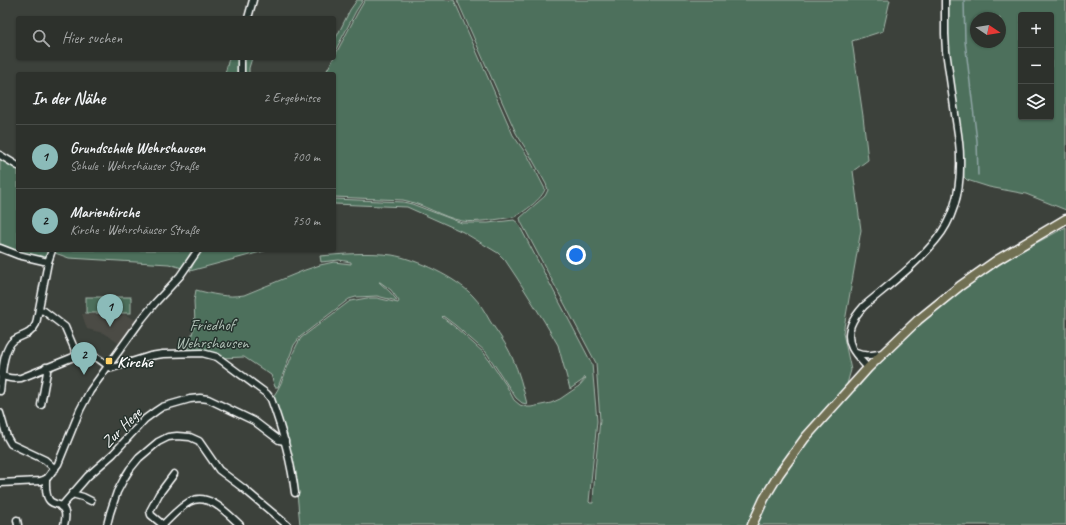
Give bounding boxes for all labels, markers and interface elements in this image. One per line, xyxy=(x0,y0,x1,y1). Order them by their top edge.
north arrow xyxy=(970,12,1006,48)
map controls xyxy=(1018,12,1054,120)
button: + xyxy=(1018,12,1054,48)
search box xyxy=(16,16,336,60)
icon: search xyxy=(30,27,52,49)
text: Hier suchen xyxy=(62,29,122,48)
button: − xyxy=(1018,48,1054,84)
button: layers xyxy=(1018,84,1054,120)
text: In der Nähe xyxy=(32,88,105,109)
text: 2 Ergebnisse xyxy=(264,90,320,106)
text: Grundschule Wehrshausen xyxy=(70,139,205,158)
text: 1 xyxy=(42,149,48,165)
text: 700 m xyxy=(292,149,320,165)
text: Schule · Wehrshäuser Straße xyxy=(70,158,198,174)
text: Marienkirche xyxy=(70,203,139,222)
text: 2 xyxy=(42,213,48,229)
text: 750 m xyxy=(292,213,320,229)
text: Kirche · Wehrshäuser Straße xyxy=(70,222,199,238)
your location xyxy=(566,245,586,265)
pin: 1 xyxy=(97,294,123,327)
park label: Friedhof Wehrshausen xyxy=(175,315,249,353)
pin: 2 xyxy=(71,342,97,375)
place label: Kirche xyxy=(117,352,154,372)
marker: Kirche xyxy=(104,356,114,366)
street label: Zur Hege xyxy=(97,402,147,452)

